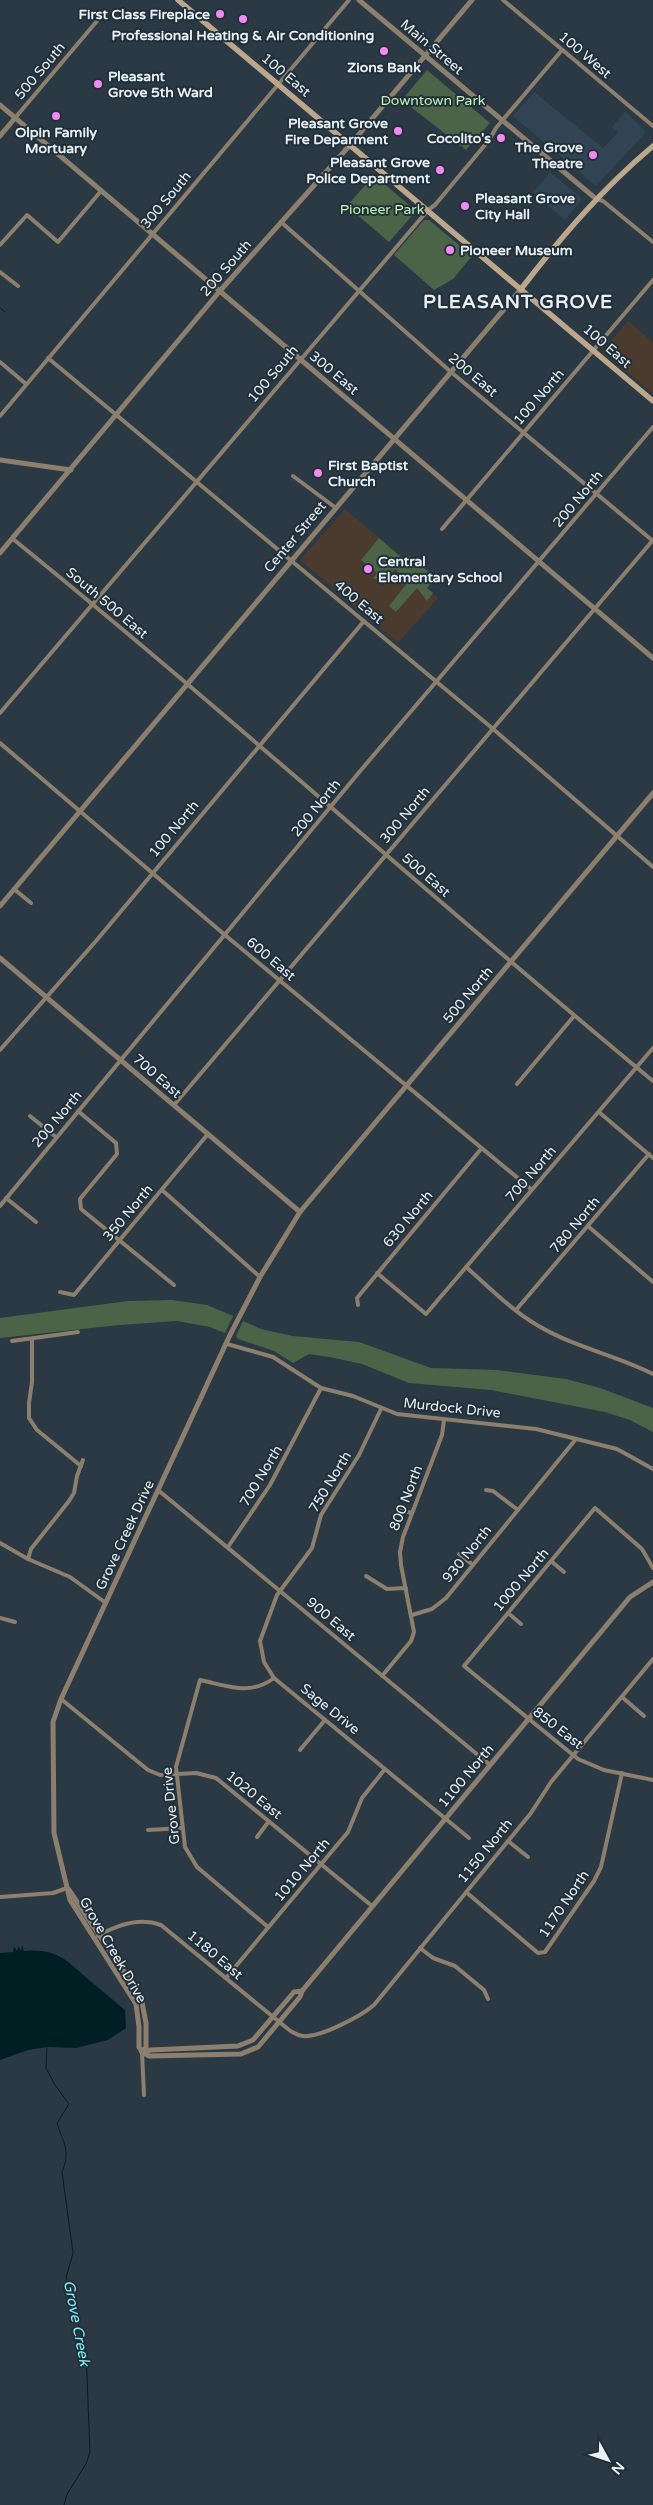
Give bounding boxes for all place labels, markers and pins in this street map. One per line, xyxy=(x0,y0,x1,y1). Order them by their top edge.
place label: First Class Fireplace xyxy=(79,6,210,23)
marker: First Class Fireplace xyxy=(214,8,226,20)
marker: Professional Heating & Air Conditioning xyxy=(237,13,249,25)
place label: Professional Heating & Air Conditioning xyxy=(112,27,375,44)
marker: Zions Bank xyxy=(378,45,390,57)
place label: Zions Bank xyxy=(347,59,421,76)
place label: Pleasant Grove 5th Ward xyxy=(108,68,213,101)
marker: Pleasant Grove 5th Ward xyxy=(92,78,104,90)
marker: Olpin Family Mortuary xyxy=(50,110,62,122)
place label: Pleasant Grove Fire Deparment xyxy=(285,115,389,148)
place label: Olpin Family Mortuary xyxy=(15,124,97,157)
marker: Pleasant Grove Fire Deparment xyxy=(392,125,404,137)
place label: Cocolito's xyxy=(427,130,491,147)
marker: Cocolito's xyxy=(495,132,507,144)
place label: The Grove Theatre xyxy=(514,139,583,172)
marker: The Grove Theatre xyxy=(587,149,599,161)
place label: Pleasant Grove Police Department xyxy=(306,154,431,187)
marker: Pleasant Grove Police Department xyxy=(434,164,446,176)
place label: Pleasant Grove City Hall xyxy=(475,190,575,223)
marker: Pleasant Grove City Hall xyxy=(459,200,471,212)
place label: Pioneer Museum xyxy=(460,242,573,259)
marker: Pioneer Museum xyxy=(444,244,456,256)
place label: First Baptist Church xyxy=(328,457,409,490)
marker: First Baptist Church xyxy=(312,467,324,479)
place label: Central Elementary School xyxy=(378,553,502,586)
marker: Central Elementary School xyxy=(362,563,374,575)

